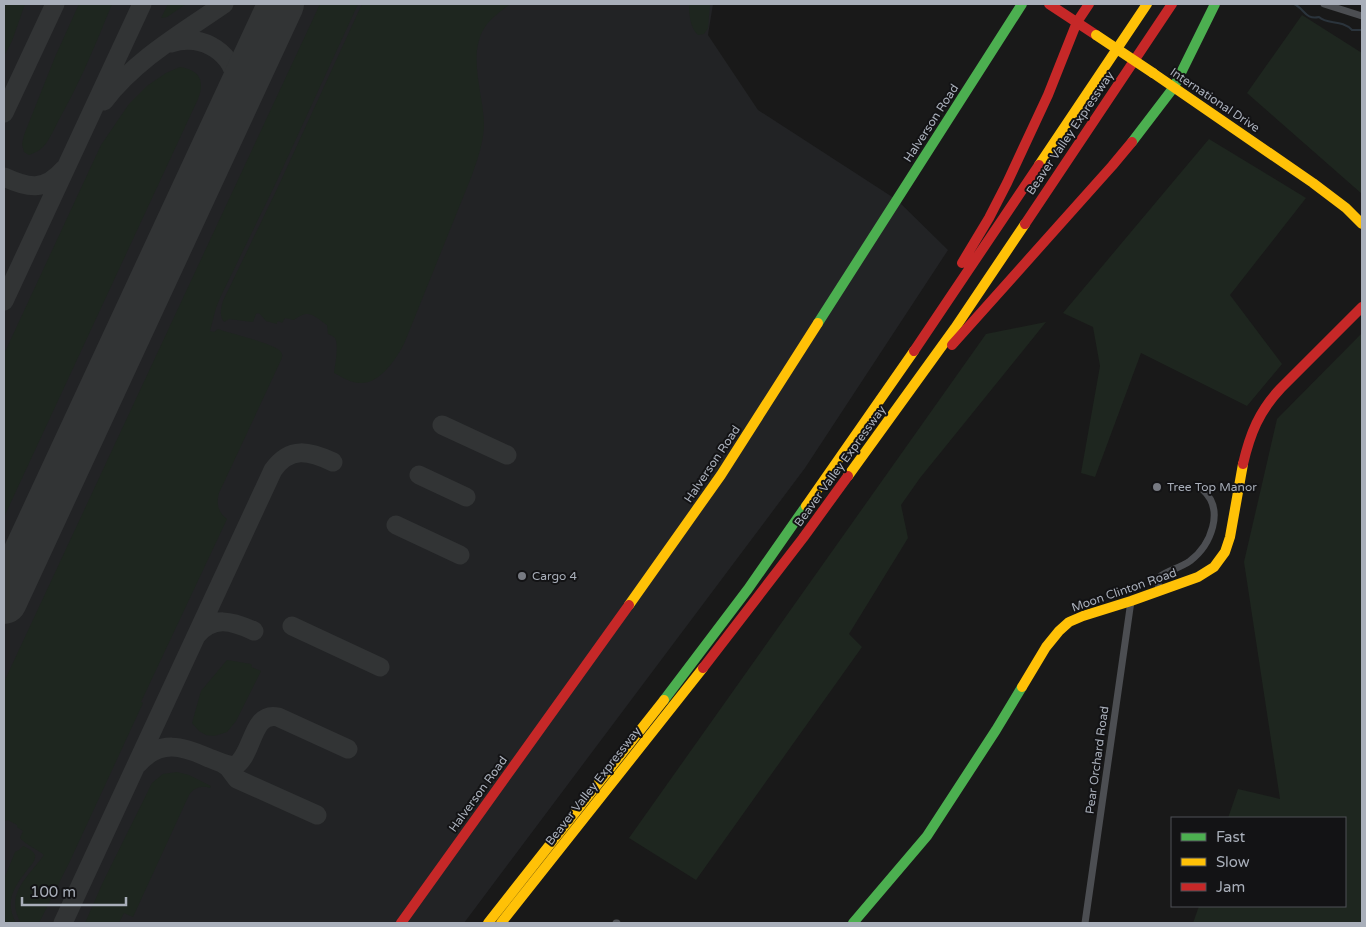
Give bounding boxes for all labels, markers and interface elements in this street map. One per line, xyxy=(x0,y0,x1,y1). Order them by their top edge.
street label: International Drive xyxy=(1168,65,1263,135)
street label: Beaver Valley Expressway xyxy=(1023,68,1117,197)
street label: Halverson Road xyxy=(901,81,961,165)
street label: Beaver Valley Expressway xyxy=(791,402,889,529)
street label: Halverson Road xyxy=(681,423,743,505)
place label: Tree Top Manor xyxy=(1167,480,1257,494)
marker: Tree Top Manor xyxy=(1151,481,1163,493)
street label: Moon Clinton Road xyxy=(1070,565,1178,615)
place label: Cargo 4 xyxy=(532,569,577,583)
marker: Cargo 4 xyxy=(516,570,528,582)
street label: Pear Orchard Road xyxy=(1082,705,1112,815)
street label: Beaver Valley Expressway xyxy=(543,724,644,848)
street label: Halverson Road xyxy=(446,753,510,835)
legend xyxy=(1171,817,1346,907)
text: Fast xyxy=(1216,828,1246,846)
text: Slow xyxy=(1216,853,1250,871)
scale bar xyxy=(22,874,126,906)
text: Jam xyxy=(1216,878,1245,896)
text: 100 m xyxy=(30,883,76,901)

